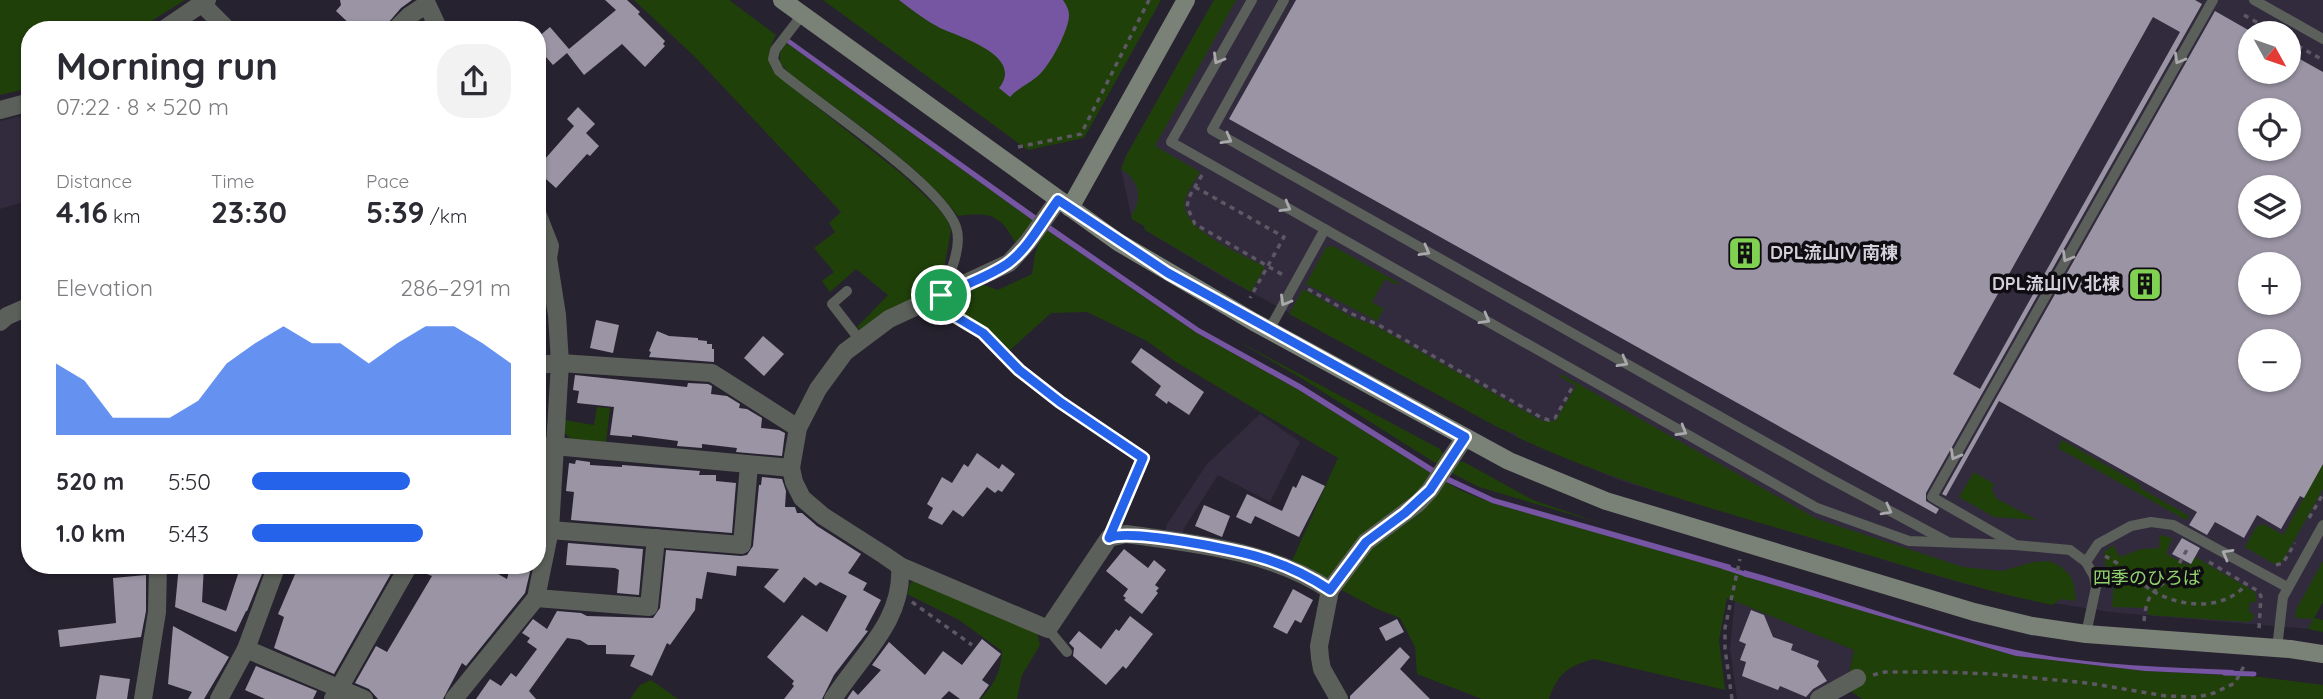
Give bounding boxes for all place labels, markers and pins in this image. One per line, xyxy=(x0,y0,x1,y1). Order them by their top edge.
building icon: DPL流山IV 南棟 xyxy=(1726,234,1764,272)
place label: DPL流山IV 南棟 xyxy=(1770,241,1898,264)
pin xyxy=(911,265,971,325)
building icon: DPL流山IV 北棟 xyxy=(2126,265,2164,303)
place label: DPL流山IV 北棟 xyxy=(1992,272,2120,295)

